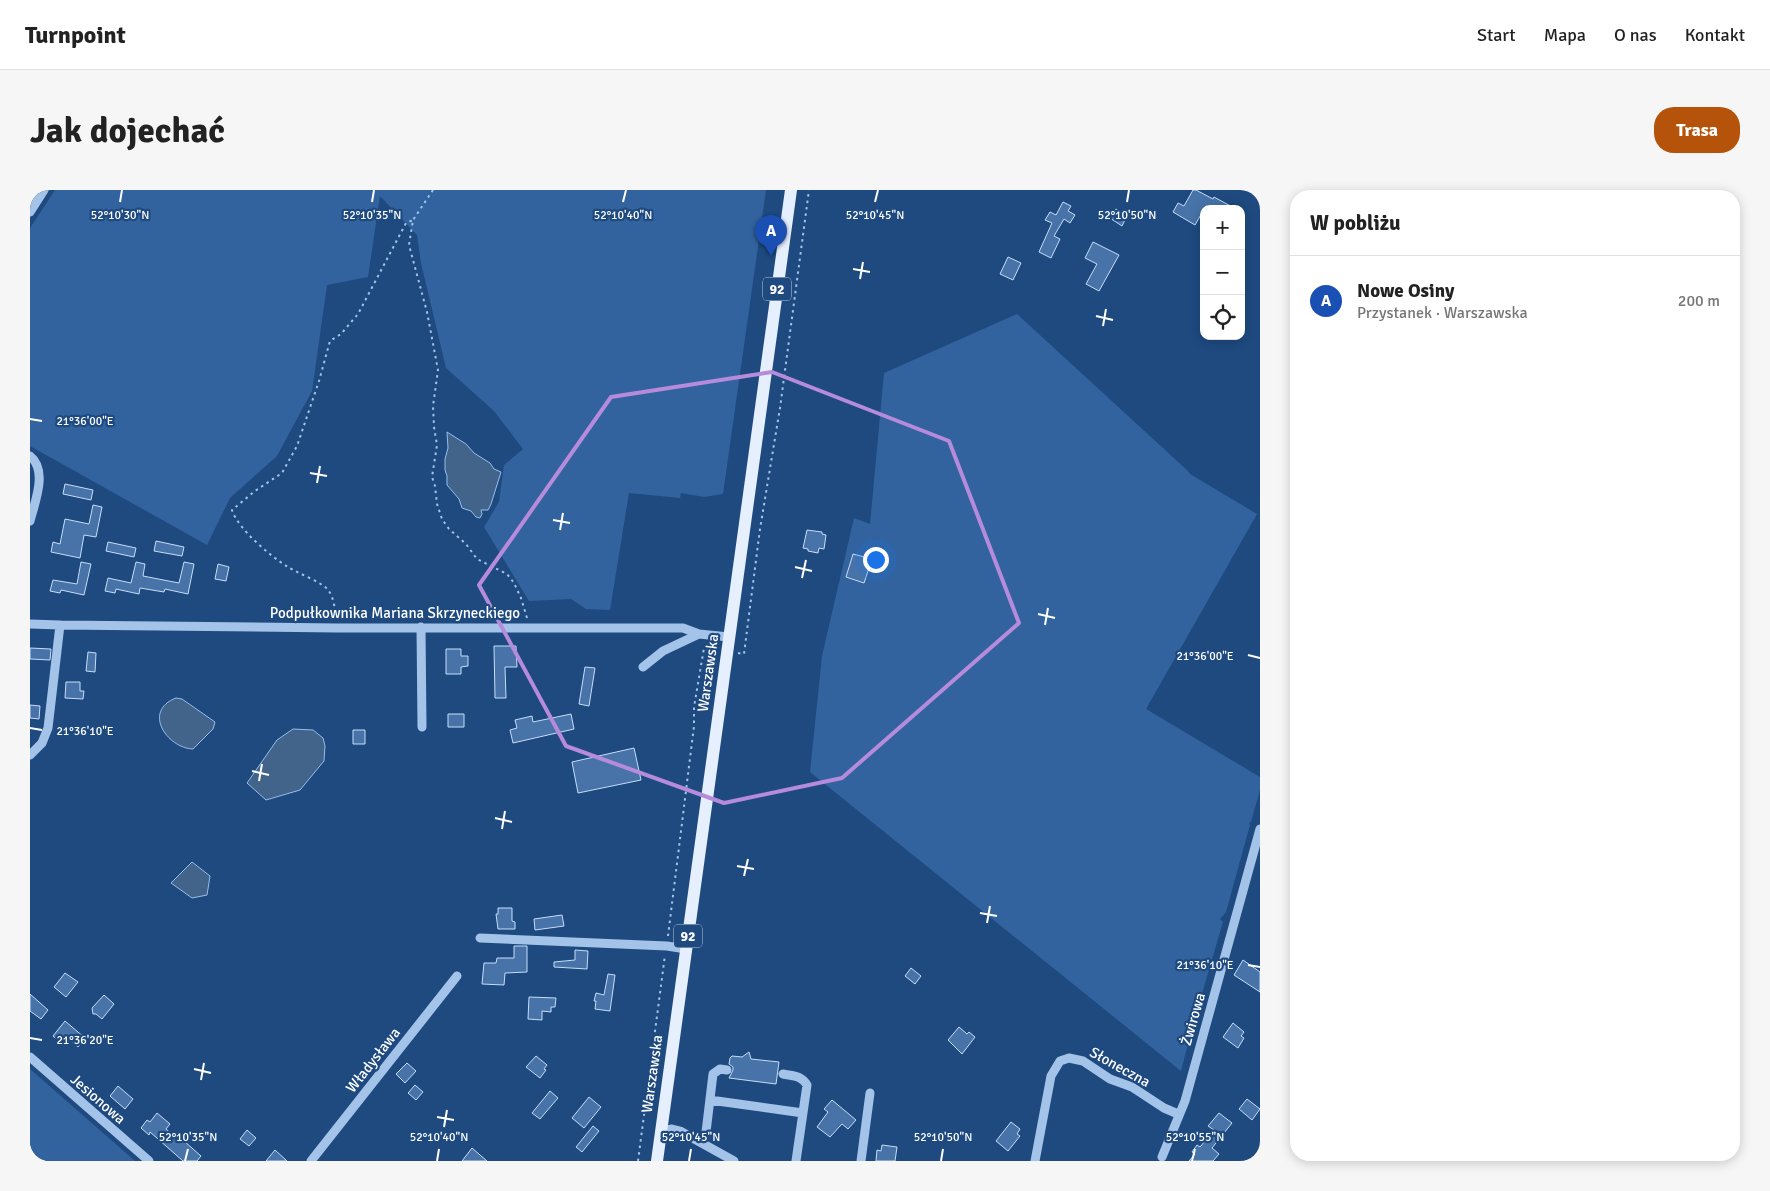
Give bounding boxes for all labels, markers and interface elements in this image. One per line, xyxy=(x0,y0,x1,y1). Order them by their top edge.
text: Turnpoint xyxy=(25,20,126,50)
text: Start xyxy=(1477,24,1516,46)
text: Mapa xyxy=(1544,24,1586,46)
text: O nas xyxy=(1614,24,1657,46)
text: Kontakt xyxy=(1685,24,1745,46)
button: Trasa xyxy=(1654,107,1740,153)
text: Jak dojechać xyxy=(30,109,225,152)
map controls xyxy=(1200,205,1245,340)
button: + xyxy=(1200,205,1245,250)
text: 52°10'30"N xyxy=(91,208,149,223)
text: 52°10'35"N xyxy=(343,208,401,223)
text: 52°10'40"N xyxy=(594,208,652,223)
text: 52°10'45"N xyxy=(846,208,904,223)
text: 52°10'50"N xyxy=(1098,208,1156,223)
text: W pobliżu xyxy=(1310,210,1401,236)
pin: A xyxy=(755,215,787,256)
button: − xyxy=(1200,250,1245,295)
road number: 92 xyxy=(763,278,791,300)
text: Nowe Osiny xyxy=(1357,279,1454,303)
text: A xyxy=(1321,291,1331,311)
text: 200 m xyxy=(1678,291,1720,311)
button: locate xyxy=(1200,295,1245,340)
text: Przystanek · Warszawska xyxy=(1357,303,1528,323)
text: 21°36'00"E xyxy=(56,414,114,429)
your location xyxy=(863,547,889,573)
street label: Podpułkownika Mariana Skrzyneckiego xyxy=(270,604,520,622)
street label: Warszawska xyxy=(694,633,722,713)
text: 21°36'00"E xyxy=(1176,649,1234,664)
text: 21°36'10"E xyxy=(56,724,114,739)
road number: 92 xyxy=(674,924,702,948)
text: 21°36'10"E xyxy=(1176,958,1234,973)
street label: Żwirowa xyxy=(1177,990,1209,1048)
street label: Władysława xyxy=(342,1024,404,1096)
text: 21°36'20"E xyxy=(56,1033,114,1048)
street label: Warszawska xyxy=(638,1034,666,1114)
street label: Słoneczna xyxy=(1087,1043,1153,1091)
street label: Jesionowa xyxy=(67,1070,129,1128)
text: 52°10'35"N xyxy=(159,1130,217,1145)
text: 52°10'40"N xyxy=(410,1130,468,1145)
text: 52°10'45"N xyxy=(662,1130,720,1145)
text: 52°10'50"N xyxy=(914,1130,972,1145)
text: 52°10'55"N xyxy=(1166,1130,1224,1145)

